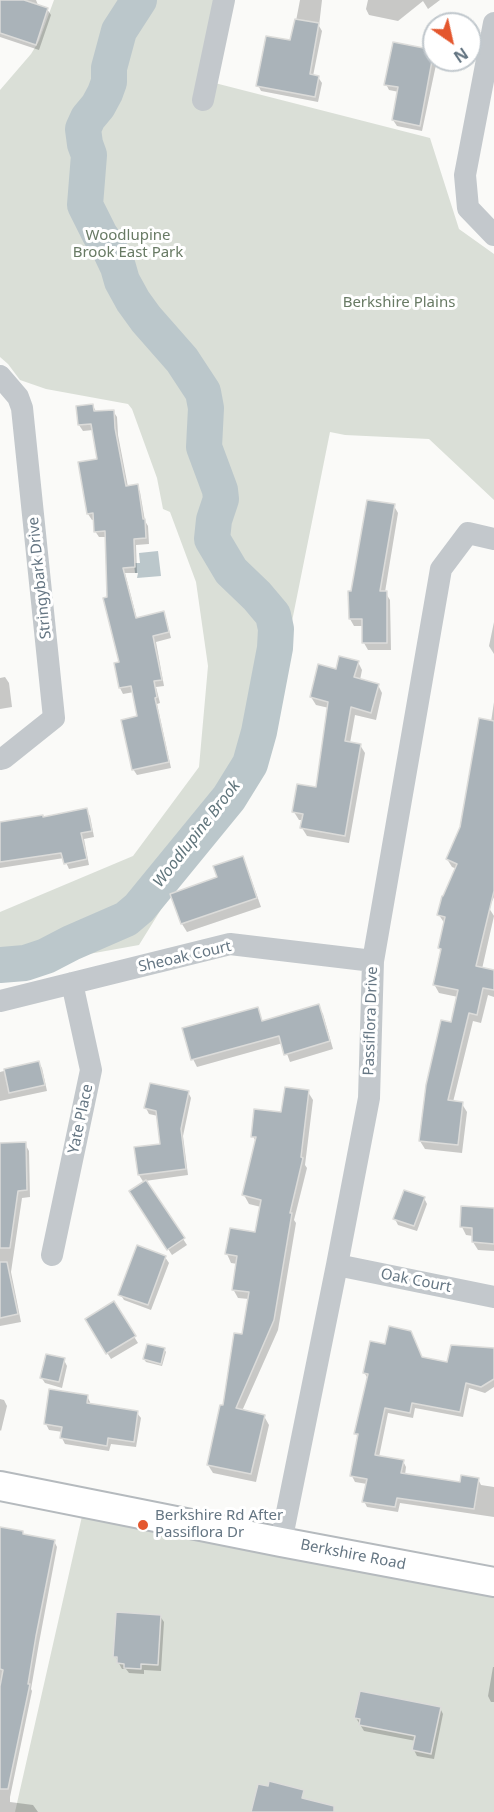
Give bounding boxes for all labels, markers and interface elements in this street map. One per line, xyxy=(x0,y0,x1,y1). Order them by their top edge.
north arrow xyxy=(422,12,482,72)
text: N xyxy=(449,43,472,68)
park label: Woodlupine Brook East Park xyxy=(73,227,183,262)
park label: Berkshire Plains xyxy=(343,294,455,312)
street label: Stringybark Drive xyxy=(25,516,55,640)
water label: Woodlupine Brook xyxy=(149,777,245,891)
street label: Sheoak Court xyxy=(137,938,233,976)
street label: Passiflora Drive xyxy=(360,966,382,1076)
street label: Yate Place xyxy=(65,1082,97,1156)
street label: Oak Court xyxy=(379,1265,453,1297)
place label: Berkshire Rd After Passiflora Dr xyxy=(155,1507,283,1542)
marker: Berkshire Rd After Passiflora Dr xyxy=(136,1518,150,1532)
street label: Berkshire Road xyxy=(299,1536,407,1574)

